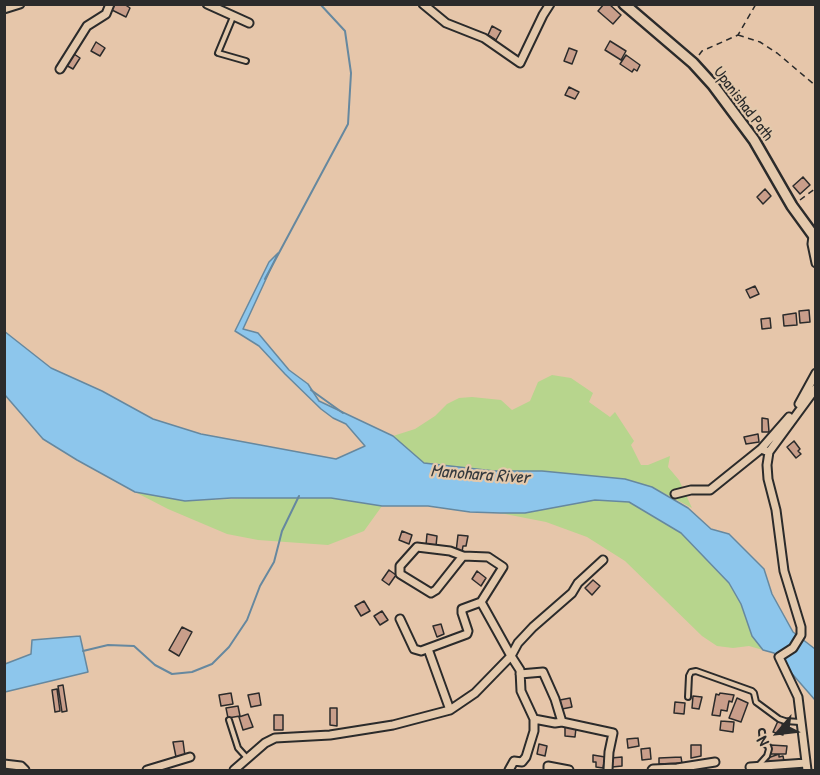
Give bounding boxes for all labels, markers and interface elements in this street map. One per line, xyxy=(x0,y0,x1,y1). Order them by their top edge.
street label: Upanishad Path xyxy=(709,63,777,145)
water label: Manohara River xyxy=(430,461,530,489)
north arrow xyxy=(748,703,808,763)
text: N xyxy=(750,733,774,750)

